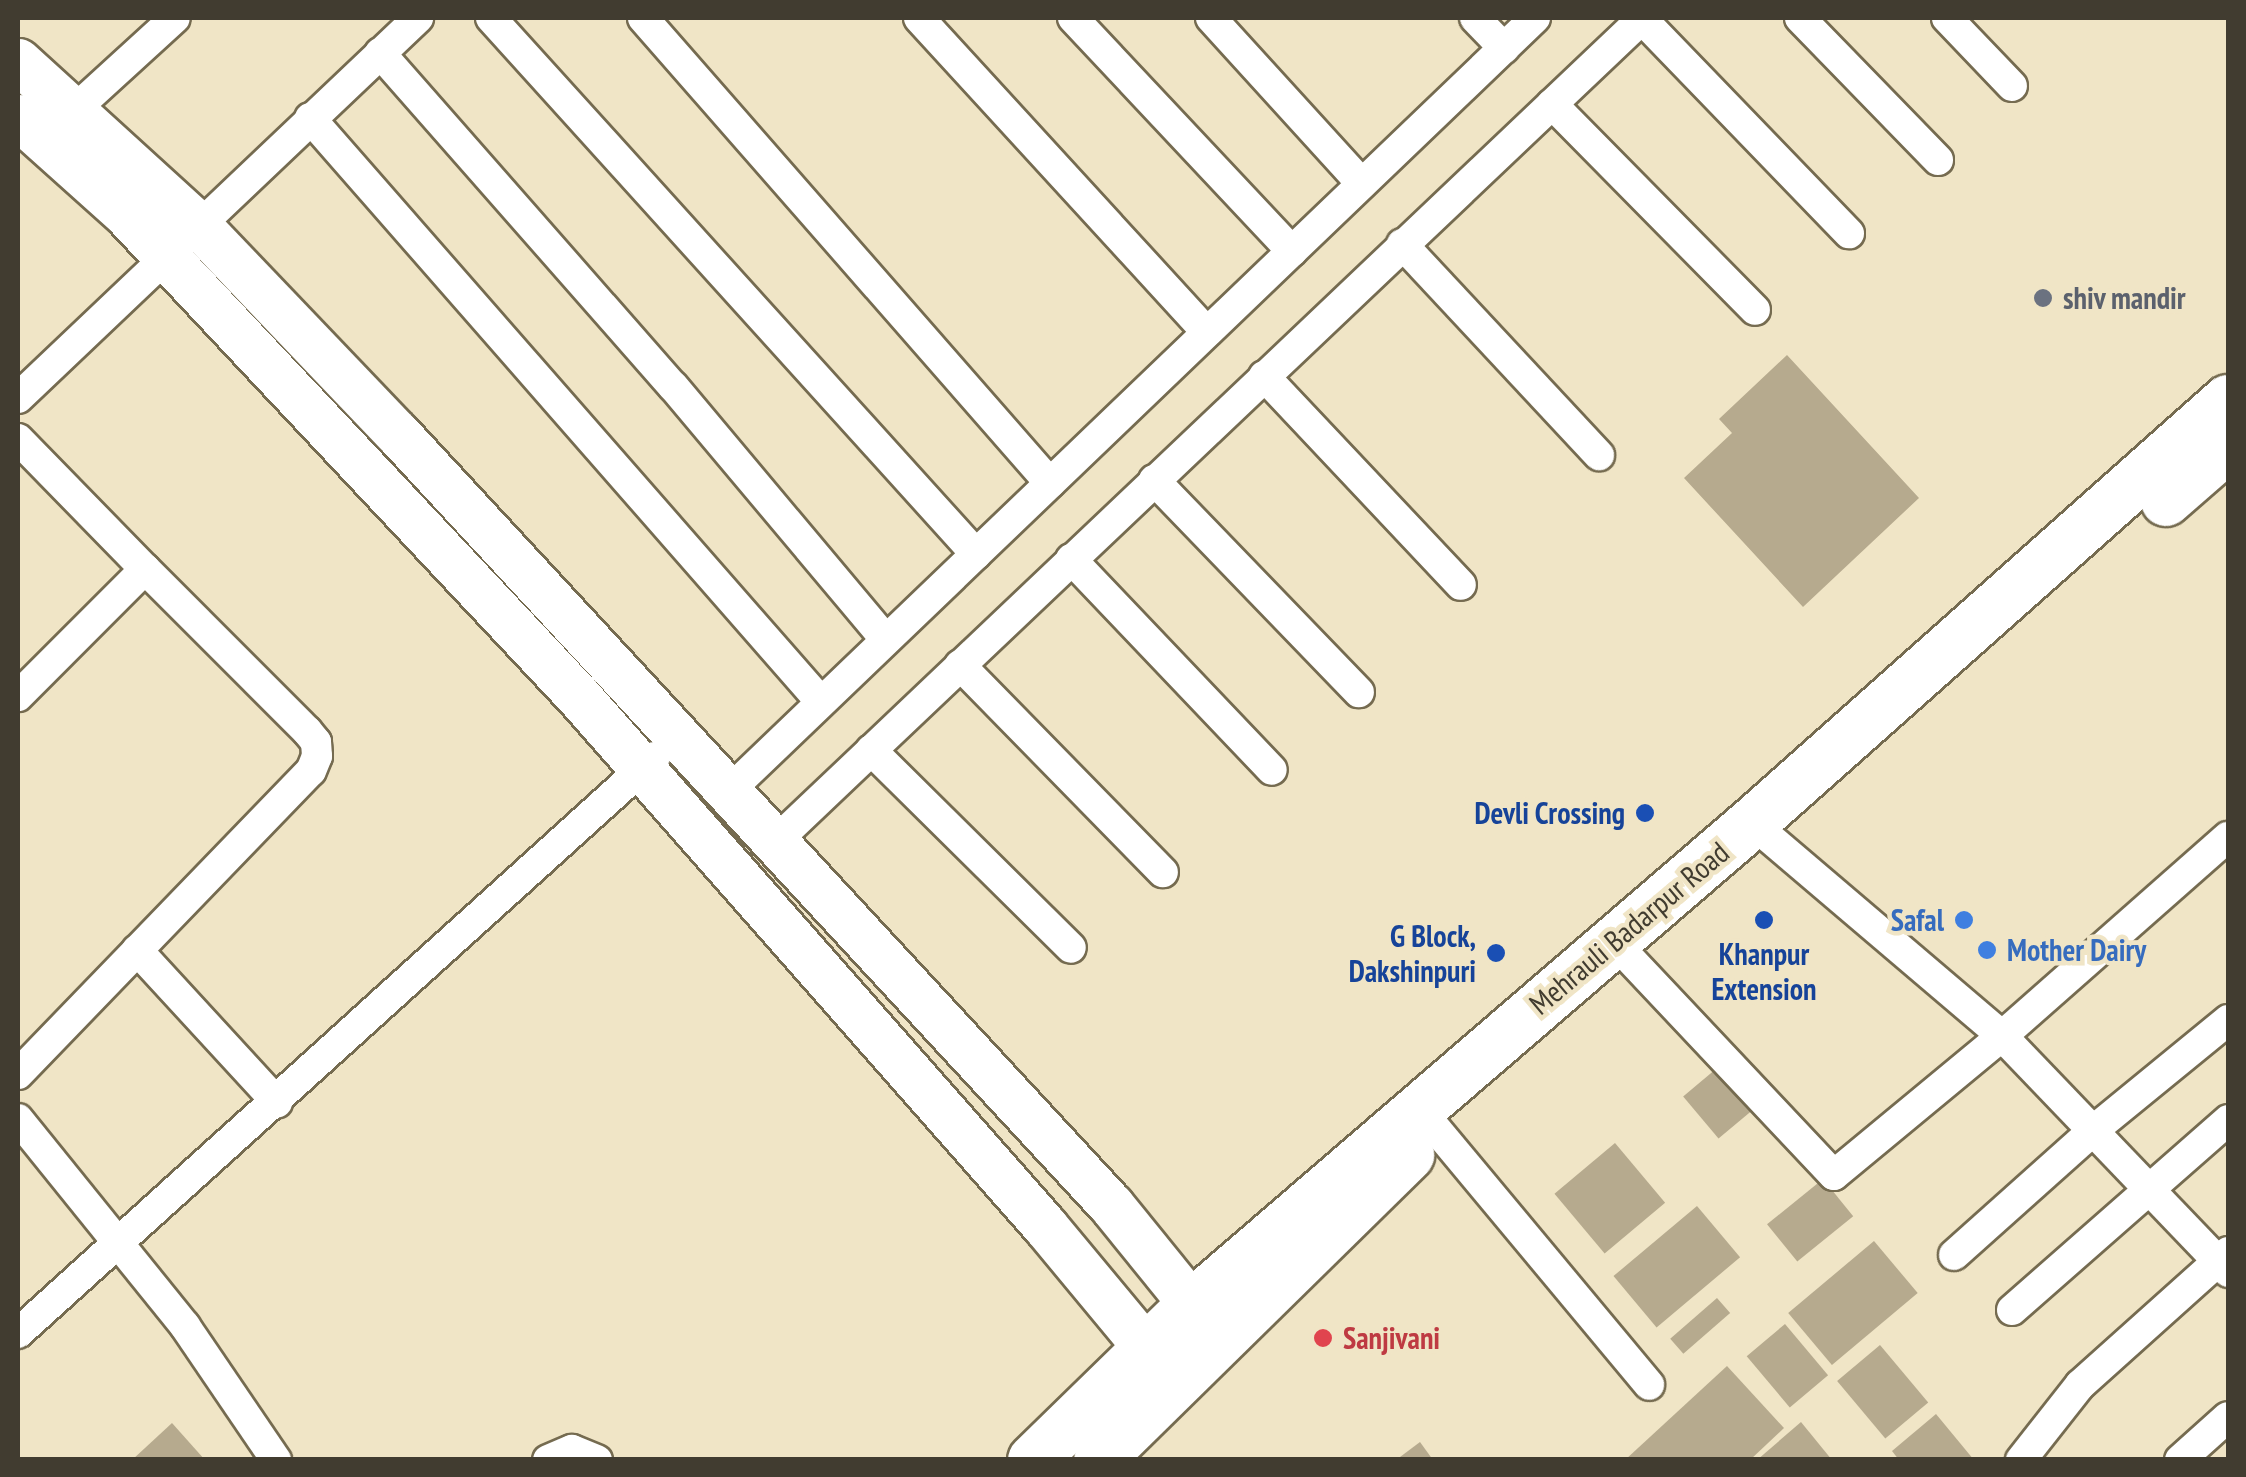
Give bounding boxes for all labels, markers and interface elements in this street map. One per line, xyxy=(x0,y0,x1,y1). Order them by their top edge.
place label: shiv mandir xyxy=(2063,280,2186,316)
marker: shiv mandir xyxy=(2032,287,2054,309)
place label: Devli Crossing xyxy=(1474,795,1625,831)
marker: Devli Crossing xyxy=(1634,802,1656,824)
street label: Mehrauli Badarpur Road xyxy=(1522,834,1736,1022)
place label: Safal xyxy=(1891,902,1944,938)
marker: Khanpur Extension xyxy=(1753,909,1775,931)
marker: Safal xyxy=(1953,909,1975,931)
place label: G Block, Dakshinpuri xyxy=(1349,918,1476,988)
place label: Mother Dairy xyxy=(2007,932,2146,968)
place label: Khanpur Extension xyxy=(1711,936,1817,1006)
marker: Mother Dairy xyxy=(1976,939,1998,961)
marker: G Block, Dakshinpuri xyxy=(1485,942,1507,964)
place label: Sanjivani xyxy=(1343,1320,1440,1356)
marker: Sanjivani xyxy=(1312,1327,1334,1349)

